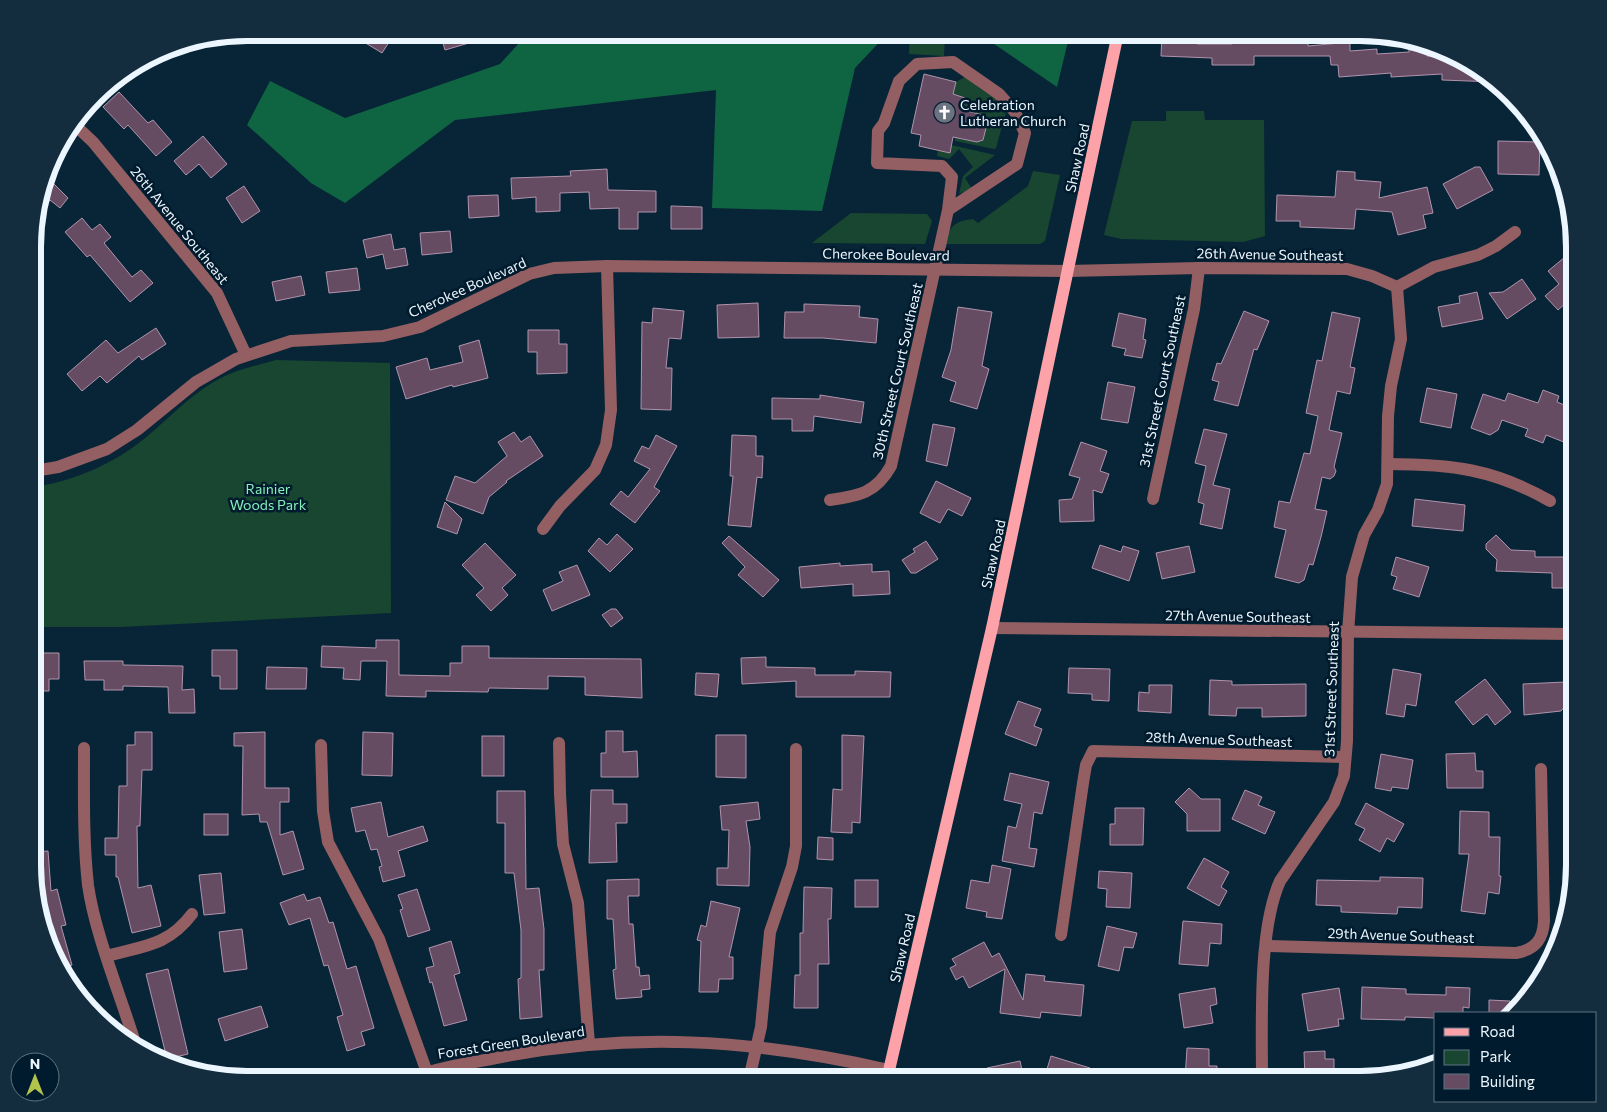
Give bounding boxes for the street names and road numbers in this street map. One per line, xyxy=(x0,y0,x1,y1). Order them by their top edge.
street label: Shaw Road xyxy=(1061,122,1093,194)
street label: 26th Avenue Southeast xyxy=(127,163,233,288)
street label: Cherokee Boulevard xyxy=(822,244,950,264)
street label: 26th Avenue Southeast xyxy=(1196,244,1344,264)
street label: Cherokee Boulevard xyxy=(405,253,529,321)
street label: 30th Street Court Southeast xyxy=(868,281,926,461)
street label: 31st Street Court Southeast xyxy=(1135,293,1189,469)
street label: Shaw Road xyxy=(977,518,1009,590)
street label: 27th Avenue Southeast xyxy=(1165,606,1311,626)
street label: 31st Street Southeast xyxy=(1320,621,1342,757)
street label: 28th Avenue Southeast xyxy=(1145,728,1293,750)
street label: Shaw Road xyxy=(886,912,918,984)
street label: 29th Avenue Southeast xyxy=(1327,924,1475,946)
street label: Forest Green Boulevard xyxy=(436,1022,586,1062)

